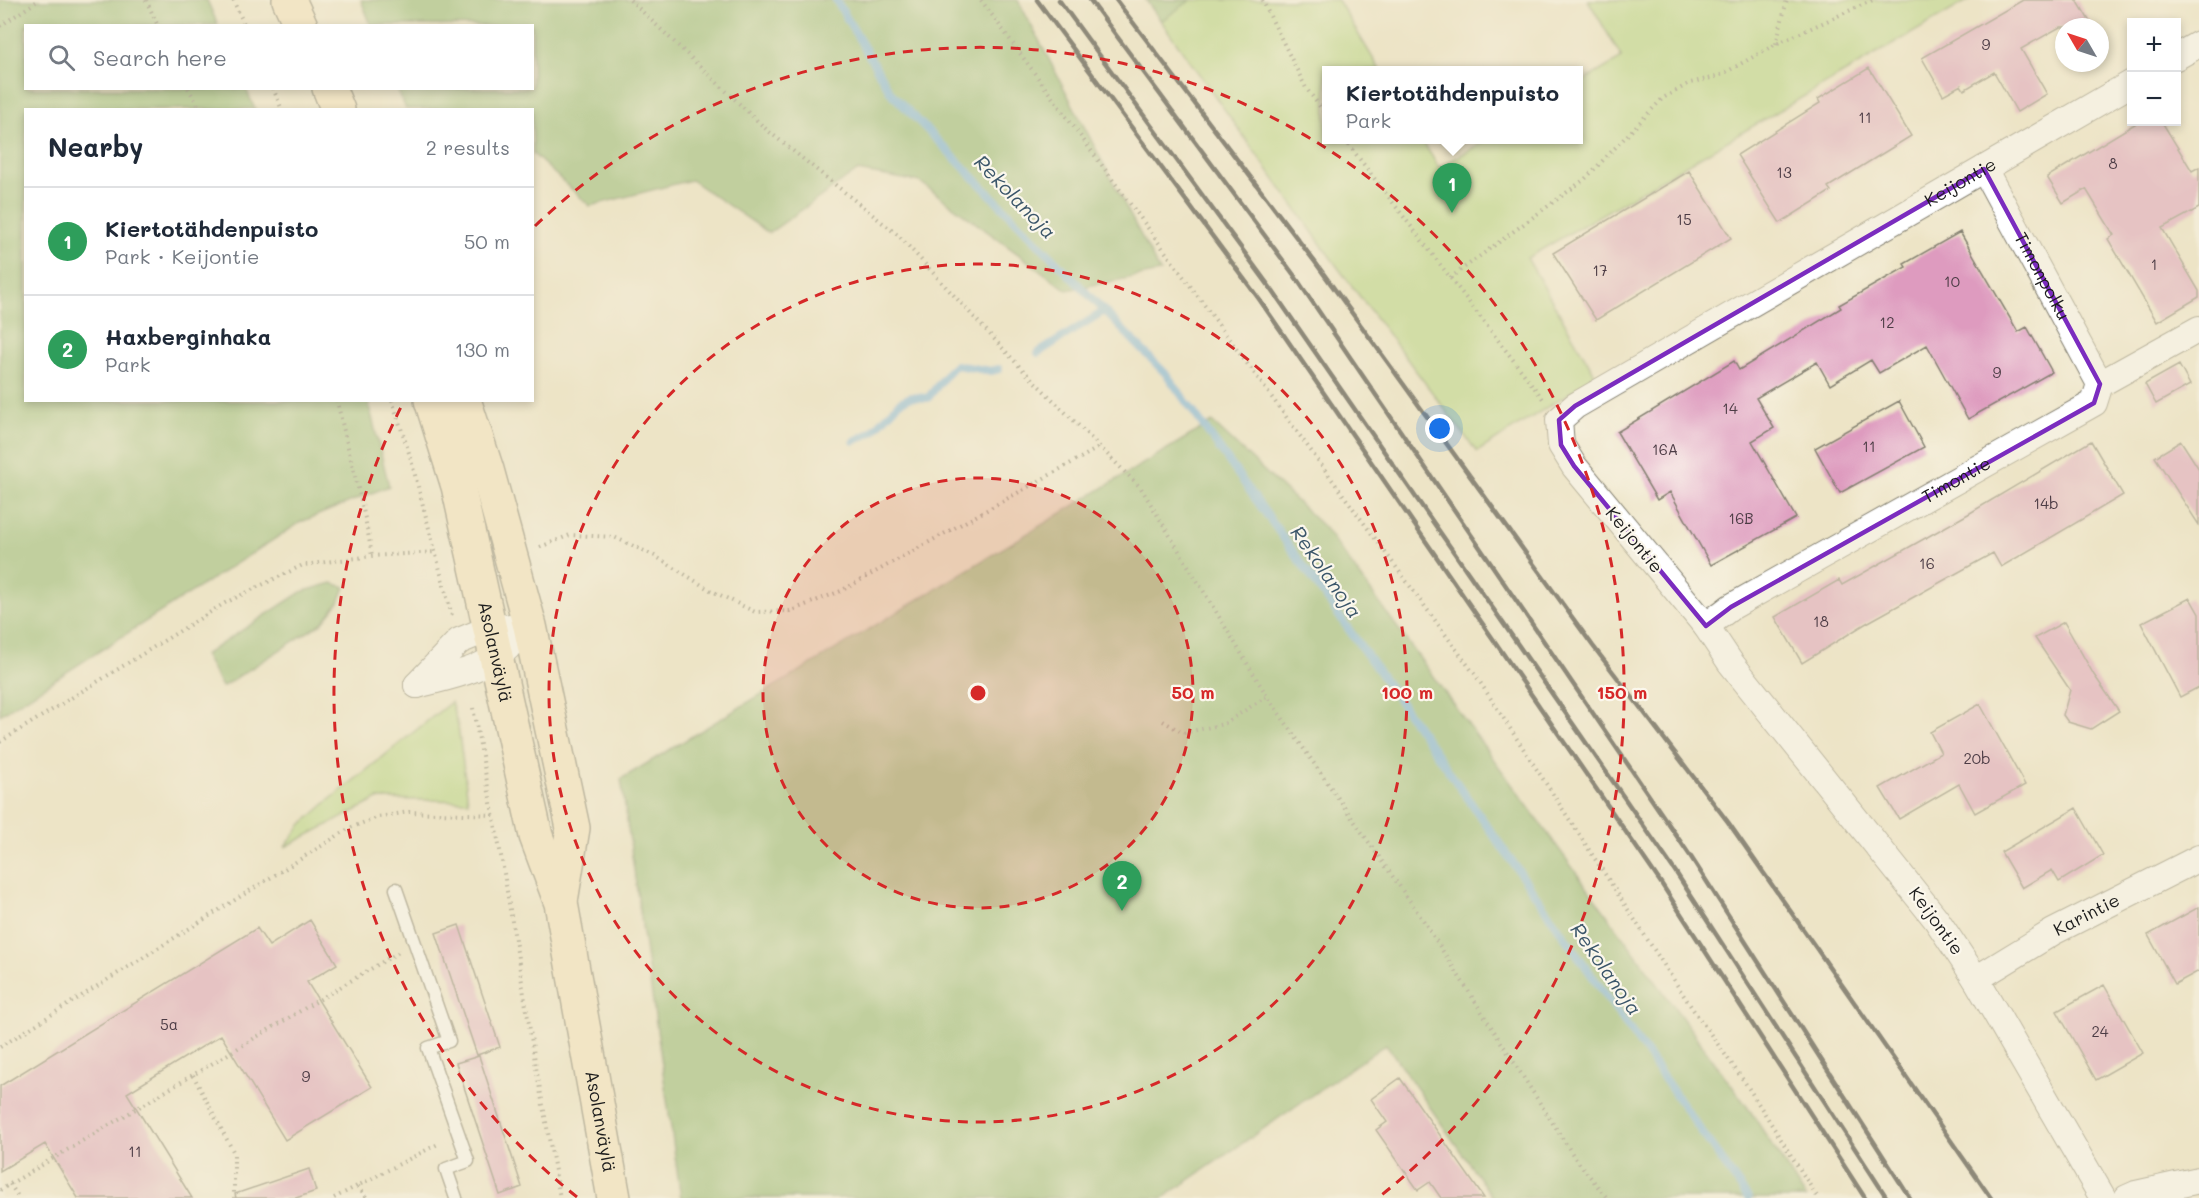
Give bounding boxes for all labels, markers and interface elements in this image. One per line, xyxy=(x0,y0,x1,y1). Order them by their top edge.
north arrow xyxy=(2055,18,2109,72)
map controls xyxy=(2127,18,2181,126)
button: + xyxy=(2127,18,2181,72)
search box xyxy=(24,24,534,90)
house number: 9 xyxy=(1982,34,1991,54)
icon: search xyxy=(45,41,78,74)
text: Search here xyxy=(93,43,227,72)
popup xyxy=(1322,66,1583,144)
button: − xyxy=(2127,72,2181,126)
text: Kiertotähdenpuisto xyxy=(1346,78,1559,107)
text: Park xyxy=(1346,107,1391,133)
house number: 11 xyxy=(1858,107,1872,127)
text: Nearby xyxy=(48,130,143,164)
text: 2 results xyxy=(426,134,510,160)
water label: Rekolanoja xyxy=(969,149,1062,244)
street label: Keijontie xyxy=(1920,151,2000,212)
house number: 8 xyxy=(2108,153,2118,173)
house number: 13 xyxy=(1776,162,1792,182)
pin: 1 xyxy=(1432,164,1472,213)
house number: 15 xyxy=(1676,209,1692,229)
text: Kiertotähdenpuisto xyxy=(105,214,318,243)
text: 1 xyxy=(63,228,72,254)
text: 50 m xyxy=(464,228,510,254)
street label: Timonpolku xyxy=(2009,228,2076,324)
text: Park · Keijontie xyxy=(105,243,259,269)
house number: 1 xyxy=(2151,254,2157,274)
house number: 17 xyxy=(1592,260,1608,280)
house number: 10 xyxy=(1944,271,1960,291)
house number: 12 xyxy=(1879,312,1895,332)
text: Haxberginhaka xyxy=(105,322,271,351)
text: 2 xyxy=(62,336,73,362)
text: 130 m xyxy=(455,336,510,362)
text: Park xyxy=(105,351,150,377)
house number: 9 xyxy=(1993,362,2002,382)
house number: 14 xyxy=(1722,398,1738,418)
your location xyxy=(1425,414,1454,443)
house number: 11 xyxy=(1862,436,1876,456)
house number: 16A xyxy=(1652,439,1678,459)
street label: Timontie xyxy=(1917,451,1995,508)
house number: 14b xyxy=(2033,493,2059,513)
street label: Keijontie xyxy=(1601,501,1669,578)
house number: 16B xyxy=(1728,508,1754,528)
water label: Rekolanoja xyxy=(1285,520,1368,623)
house number: 16 xyxy=(1919,553,1935,573)
street label: Asolanväylä xyxy=(473,599,519,704)
house number: 18 xyxy=(1813,611,1829,631)
text: 50 m xyxy=(1172,680,1214,704)
text: 100 m xyxy=(1381,680,1433,704)
text: 150 m xyxy=(1597,680,1647,704)
centre of rings xyxy=(968,683,988,703)
house number: 20b xyxy=(1963,748,1991,768)
pin: 2 xyxy=(1102,862,1142,911)
street label: Keijontie xyxy=(1904,881,1970,959)
street label: Karintie xyxy=(2049,887,2123,941)
water label: Rekolanoja xyxy=(1565,917,1648,1020)
house number: 5a xyxy=(160,1014,178,1034)
house number: 24 xyxy=(2091,1021,2109,1041)
house number: 9 xyxy=(302,1066,311,1086)
street label: Asolanväylä xyxy=(580,1068,622,1174)
house number: 11 xyxy=(128,1141,142,1161)

